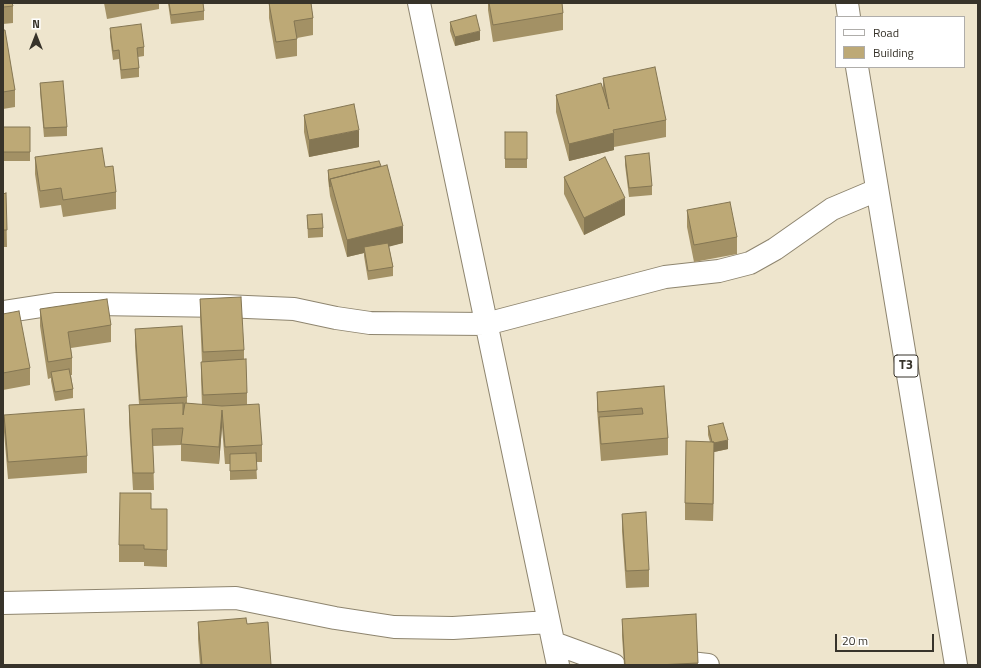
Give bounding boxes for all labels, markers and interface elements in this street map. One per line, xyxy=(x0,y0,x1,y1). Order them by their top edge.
north arrow xyxy=(16,16,56,56)
text: N xyxy=(32,16,40,32)
legend xyxy=(835,16,965,68)
text: Road xyxy=(873,23,899,42)
text: Building xyxy=(873,43,914,62)
road number: T3 xyxy=(894,355,918,377)
scale bar xyxy=(837,626,936,652)
text: 20 m xyxy=(842,631,868,650)

